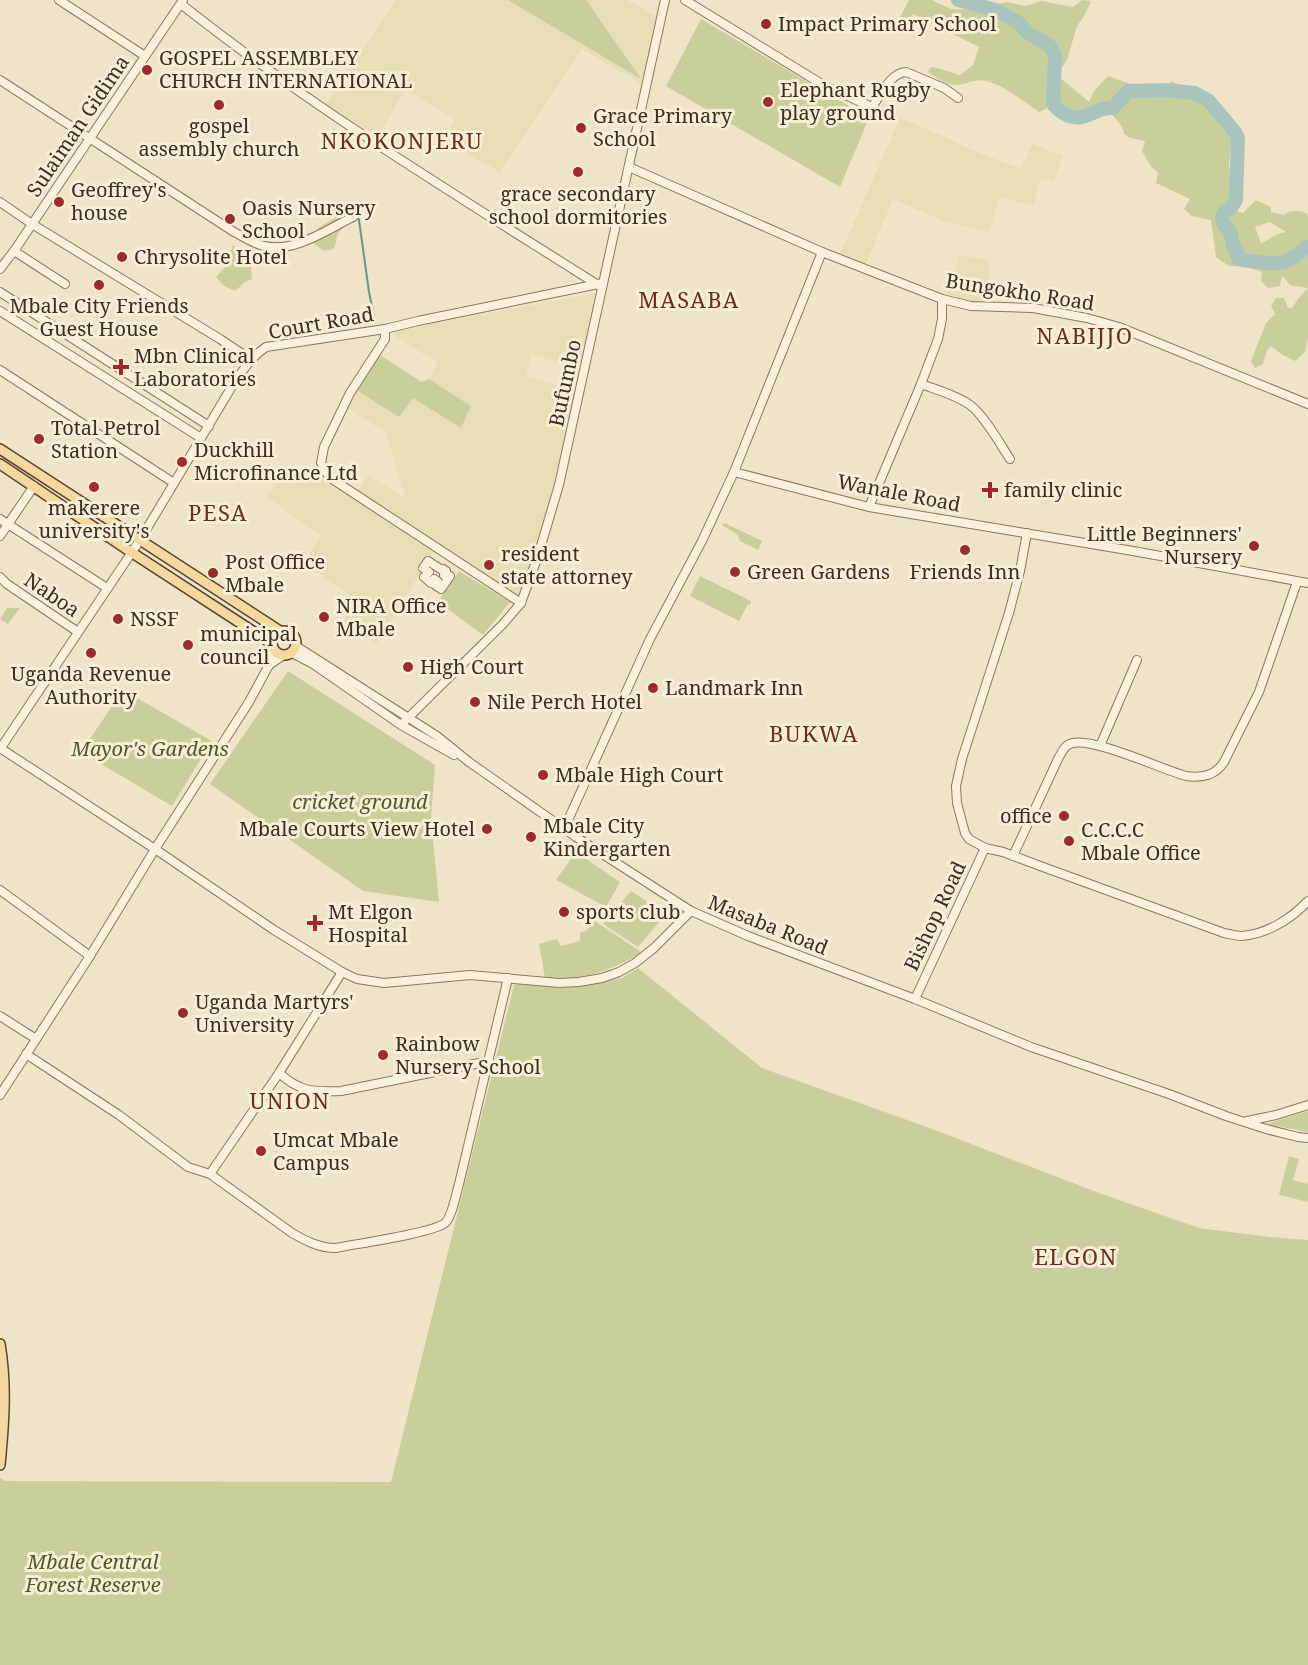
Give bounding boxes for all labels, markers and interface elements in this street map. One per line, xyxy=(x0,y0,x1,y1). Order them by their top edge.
place label: Impact Primary School xyxy=(778,10,997,37)
marker: Impact Primary School xyxy=(759,17,773,31)
place label: GOSPEL ASSEMBLEY CHURCH INTERNATIONAL xyxy=(159,44,412,94)
street label: Sulaiman Gidima xyxy=(20,50,135,202)
marker: GOSPEL ASSEMBLEY CHURCH INTERNATIONAL xyxy=(140,63,154,77)
place label: Elephant Rugby play ground xyxy=(780,76,931,126)
marker: Elephant Rugby play ground xyxy=(761,95,775,109)
marker: gospel assembly church xyxy=(212,98,226,112)
place label: Grace Primary School xyxy=(593,102,733,152)
place label: gospel assembly church xyxy=(138,112,300,162)
marker: Grace Primary School xyxy=(574,121,588,135)
district label: NKOKONJERU xyxy=(321,125,483,155)
marker: grace secondary school dormitories xyxy=(571,165,585,179)
place label: Geoffrey's house xyxy=(71,176,167,226)
place label: grace secondary school dormitories xyxy=(489,180,667,230)
place label: Oasis Nursery School xyxy=(242,194,376,244)
marker: Geoffrey's house xyxy=(52,195,66,209)
marker: Oasis Nursery School xyxy=(223,212,237,226)
place label: Chrysolite Hotel xyxy=(134,243,287,270)
marker: Chrysolite Hotel xyxy=(115,250,129,264)
street label: Bungokho Road xyxy=(944,266,1096,317)
marker: Mbale City Friends Guest House xyxy=(92,278,106,292)
district label: MASABA xyxy=(638,284,740,314)
place label: Mbale City Friends Guest House xyxy=(9,292,189,342)
street label: Court Road xyxy=(266,300,376,345)
district label: NABIJJO xyxy=(1036,320,1134,350)
street label: Bufumbo xyxy=(542,337,587,429)
place label: Mbn Clinical Laboratories xyxy=(134,342,256,392)
marker: Mbn Clinical Laboratories xyxy=(112,358,130,376)
place label: Total Petrol Station xyxy=(51,414,160,464)
marker: Total Petrol Station xyxy=(32,432,46,446)
place label: Duckhill Microfinance Ltd xyxy=(194,436,358,486)
marker: Duckhill Microfinance Ltd xyxy=(175,455,189,469)
street label: Wanale Road xyxy=(835,467,963,518)
place label: family clinic xyxy=(1004,476,1122,503)
marker: makerere university's xyxy=(87,480,101,494)
marker: family clinic xyxy=(981,481,999,499)
place label: makerere university's xyxy=(39,494,149,544)
district label: PESA xyxy=(188,497,248,527)
place label: Little Beginners' Nursery xyxy=(1087,520,1243,570)
marker: Little Beginners' Nursery xyxy=(1247,539,1261,553)
place label: resident state attorney xyxy=(501,540,633,590)
marker: Friends Inn xyxy=(958,543,972,557)
place label: Post Office Mbale xyxy=(225,548,325,598)
marker: resident state attorney xyxy=(482,558,496,572)
place label: Green Gardens xyxy=(747,558,890,585)
place label: Friends Inn xyxy=(910,558,1021,585)
marker: Green Gardens xyxy=(728,565,742,579)
street label: Naboa xyxy=(19,566,85,623)
marker: Post Office Mbale xyxy=(206,566,220,580)
place label: NIRA Office Mbale xyxy=(336,592,446,642)
place label: NSSF xyxy=(130,605,179,632)
marker: NIRA Office Mbale xyxy=(317,610,331,624)
marker: NSSF xyxy=(111,612,125,626)
place label: municipal council xyxy=(200,620,297,670)
marker: municipal council xyxy=(181,638,195,652)
marker: Uganda Revenue Authority xyxy=(84,646,98,660)
place label: High Court xyxy=(420,653,524,680)
place label: Uganda Revenue Authority xyxy=(11,660,171,710)
marker: High Court xyxy=(401,660,415,674)
place label: Landmark Inn xyxy=(665,674,804,701)
marker: Landmark Inn xyxy=(646,681,660,695)
place label: Nile Perch Hotel xyxy=(487,688,642,715)
marker: Nile Perch Hotel xyxy=(468,695,482,709)
district label: BUKWA xyxy=(769,718,859,748)
park label: Mayor's Gardens xyxy=(70,735,229,762)
place label: Mbale High Court xyxy=(555,761,723,788)
marker: Mbale High Court xyxy=(536,768,550,782)
park label: cricket ground xyxy=(292,788,428,815)
place label: office xyxy=(1000,802,1052,829)
marker: office xyxy=(1057,809,1071,823)
place label: Mbale City Kindergarten xyxy=(543,812,671,862)
place label: Mbale Courts View Hotel xyxy=(239,815,475,842)
place label: C.C.C.C Mbale Office xyxy=(1081,816,1201,866)
marker: Mbale Courts View Hotel xyxy=(480,822,494,836)
marker: Mbale City Kindergarten xyxy=(524,830,538,844)
marker: C.C.C.C Mbale Office xyxy=(1062,834,1076,848)
street label: Bishop Road xyxy=(897,856,972,975)
street label: Masaba Road xyxy=(704,888,832,961)
place label: Mt Elgon Hospital xyxy=(328,898,413,948)
place label: sports club xyxy=(576,898,681,925)
marker: sports club xyxy=(557,905,571,919)
marker: Mt Elgon Hospital xyxy=(306,914,324,932)
place label: Uganda Martyrs' University xyxy=(195,988,354,1038)
marker: Uganda Martyrs' University xyxy=(176,1006,190,1020)
place label: Rainbow Nursery School xyxy=(395,1030,541,1080)
marker: Rainbow Nursery School xyxy=(376,1048,390,1062)
district label: UNION xyxy=(249,1085,331,1115)
place label: Umcat Mbale Campus xyxy=(273,1126,399,1176)
marker: Umcat Mbale Campus xyxy=(254,1144,268,1158)
district label: ELGON xyxy=(1034,1241,1118,1271)
park label: Mbale Central Forest Reserve xyxy=(24,1548,161,1598)

